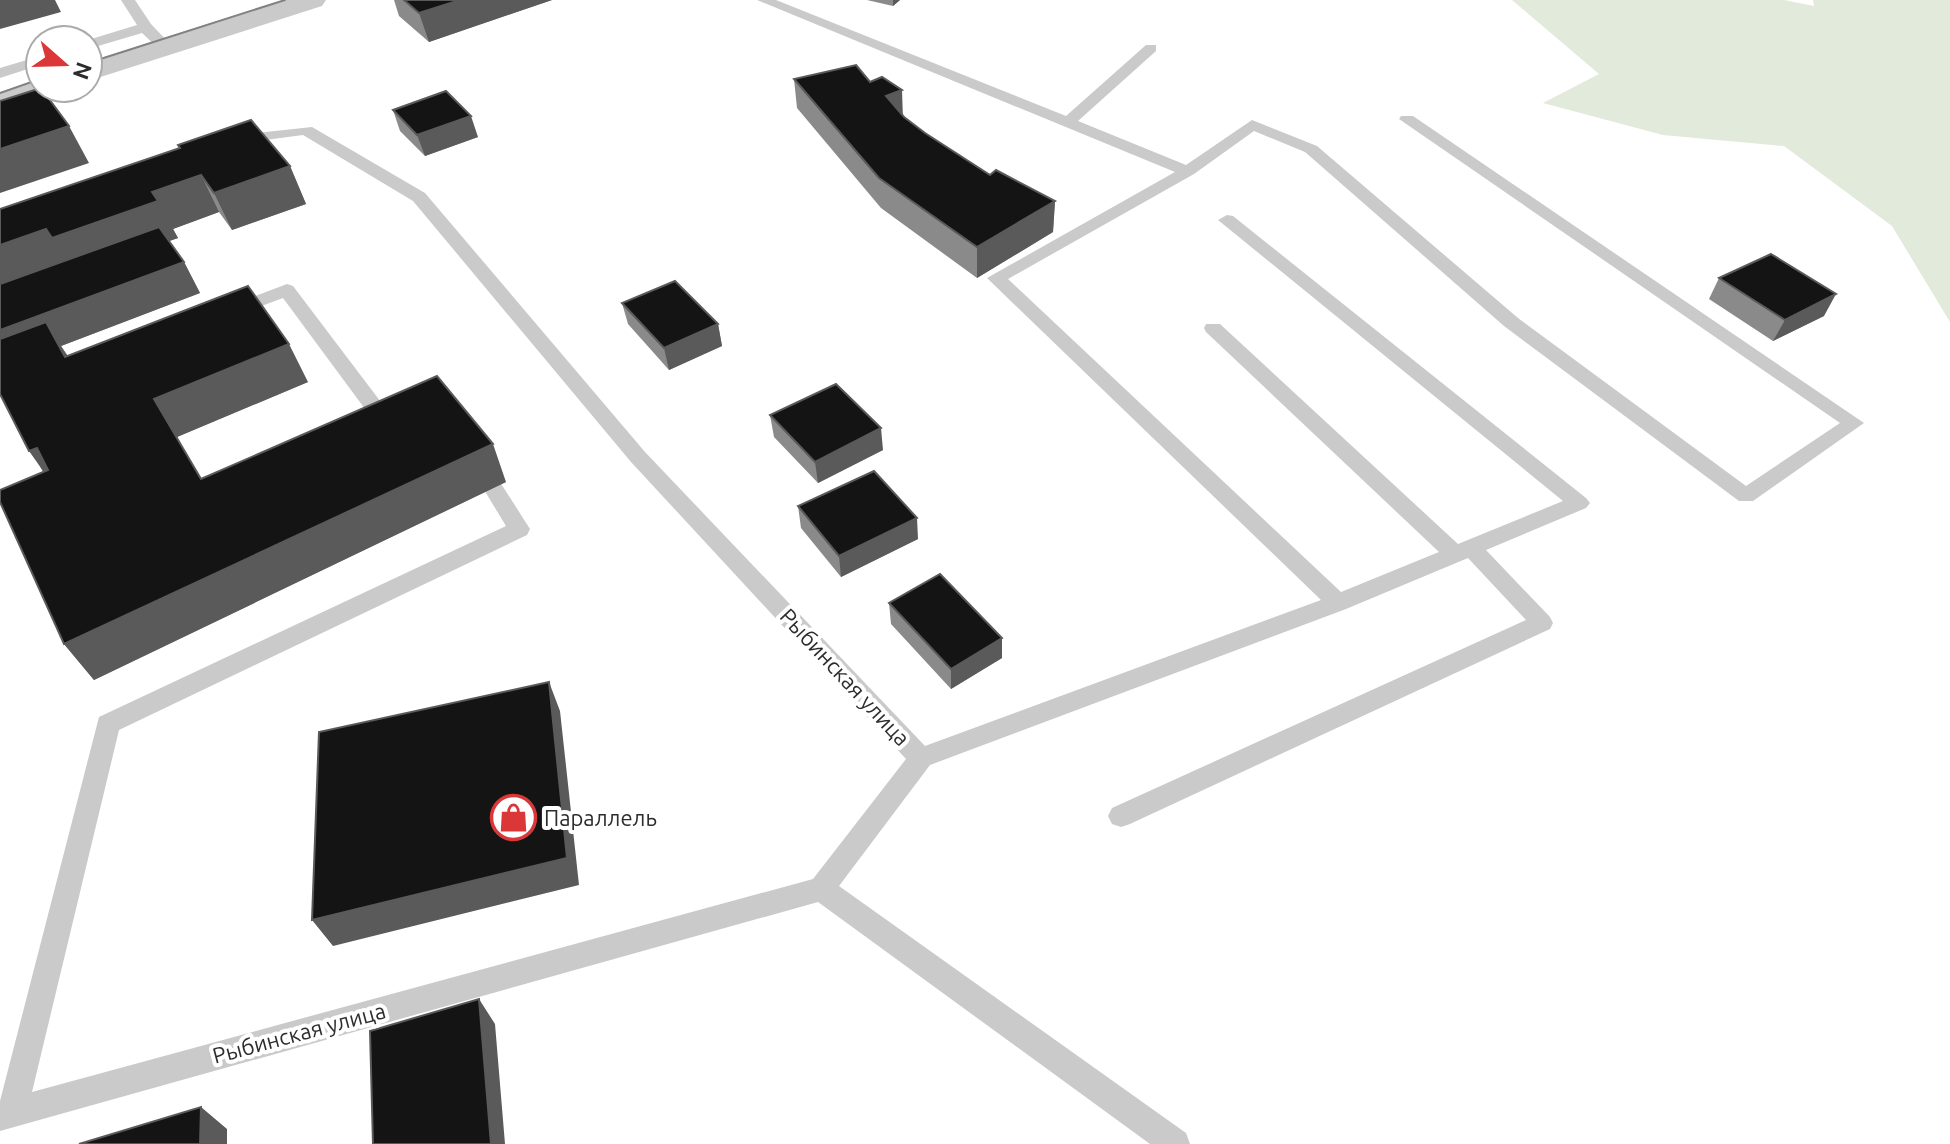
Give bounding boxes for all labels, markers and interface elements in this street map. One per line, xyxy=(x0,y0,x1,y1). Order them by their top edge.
north arrow xyxy=(24,24,104,104)
text: N xyxy=(69,59,98,83)
street label: Рыбинская улица xyxy=(775,603,915,750)
shop icon: Параллель xyxy=(489,794,537,842)
place label: Параллель xyxy=(544,805,657,830)
street label: Рыбинская улица xyxy=(210,997,388,1068)

